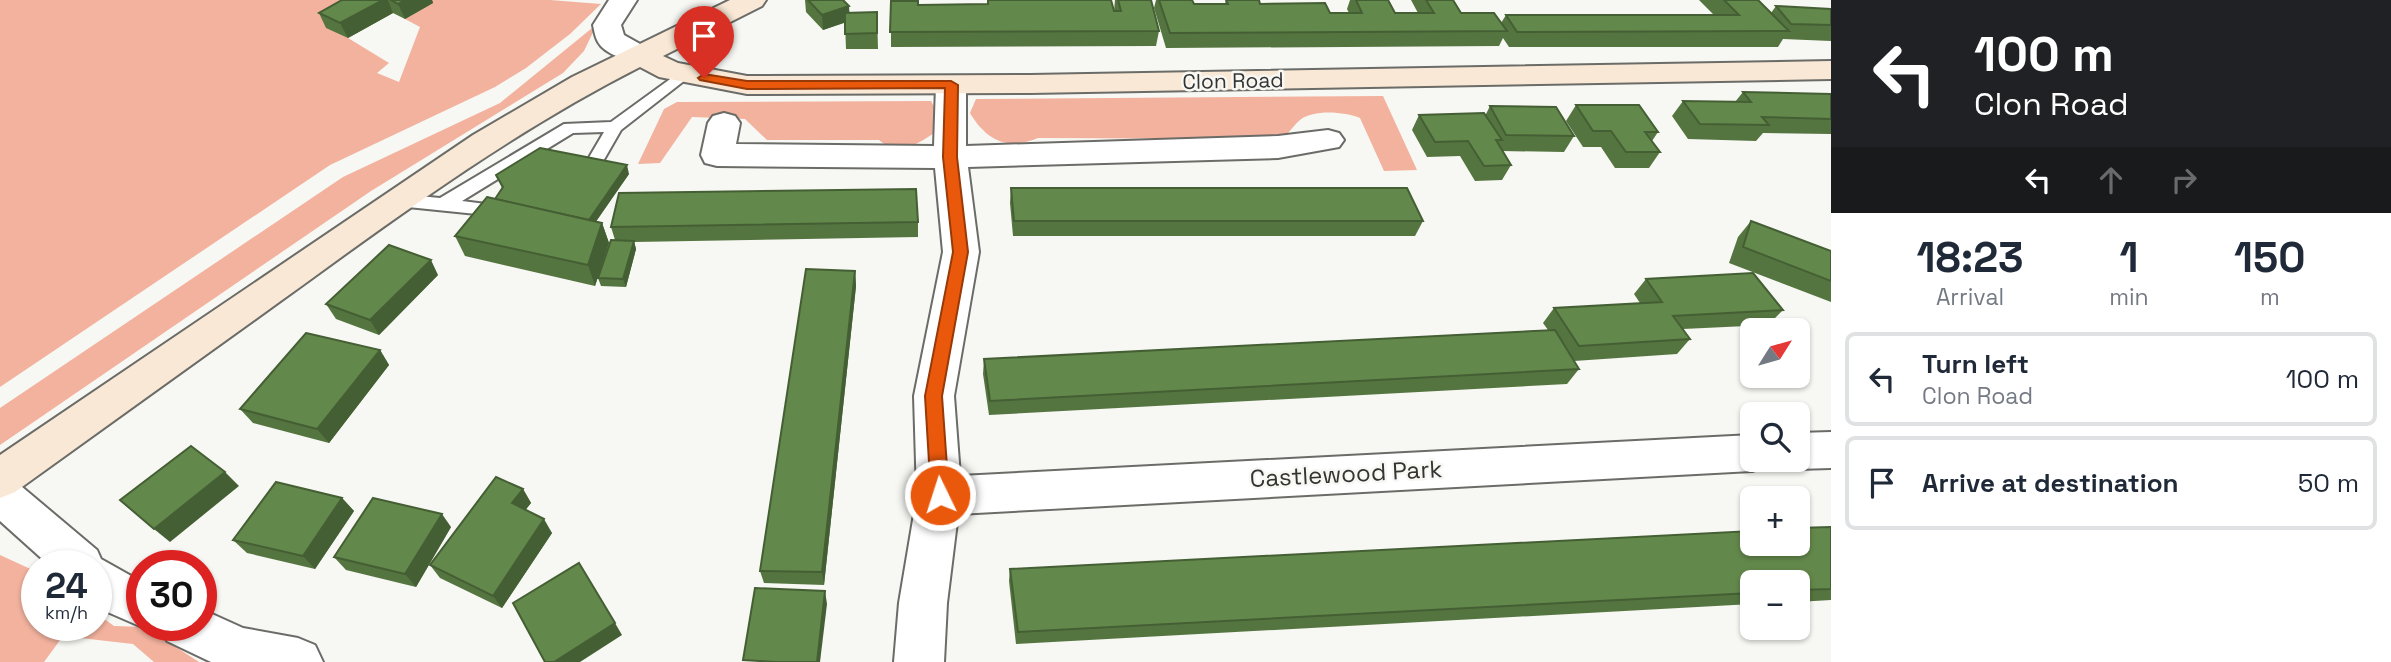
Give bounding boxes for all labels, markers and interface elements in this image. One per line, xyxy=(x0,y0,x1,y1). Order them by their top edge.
pin xyxy=(674,6,734,78)
icon: arrive xyxy=(685,17,723,55)
text: 100 m xyxy=(1974,23,2114,85)
icon: left xyxy=(1859,28,1950,119)
street label: Clon Road xyxy=(1182,66,1284,95)
text: Clon Road xyxy=(1974,84,2129,124)
icon: left xyxy=(2019,161,2057,199)
icon: ahead xyxy=(2092,161,2130,199)
icon: right xyxy=(2165,161,2203,199)
text: 18:23 xyxy=(1916,231,2024,284)
text: 1 xyxy=(2119,231,2138,284)
text: 150 xyxy=(2234,231,2306,284)
text: Arrival xyxy=(1936,282,2004,312)
text: min xyxy=(2109,282,2149,312)
text: m xyxy=(2260,282,2280,312)
north arrow xyxy=(1740,318,1810,388)
map controls xyxy=(1740,318,1810,640)
text: Turn left xyxy=(1922,347,2029,381)
icon: left xyxy=(1863,360,1901,398)
text: 100 m xyxy=(2286,362,2359,396)
text: Clon Road xyxy=(1922,381,2033,411)
button: search xyxy=(1740,402,1810,472)
street label: Castlewood Park xyxy=(1249,453,1443,494)
position arrow xyxy=(903,458,977,532)
icon: arrive xyxy=(1863,464,1901,502)
text: Arrive at destination xyxy=(1922,466,2179,500)
text: 50 m xyxy=(2298,466,2359,500)
button: + xyxy=(1740,486,1810,556)
speed limit sign: 30 xyxy=(126,550,217,641)
text: 24 xyxy=(45,564,88,608)
button: − xyxy=(1740,570,1810,640)
text: km/h xyxy=(45,601,88,624)

